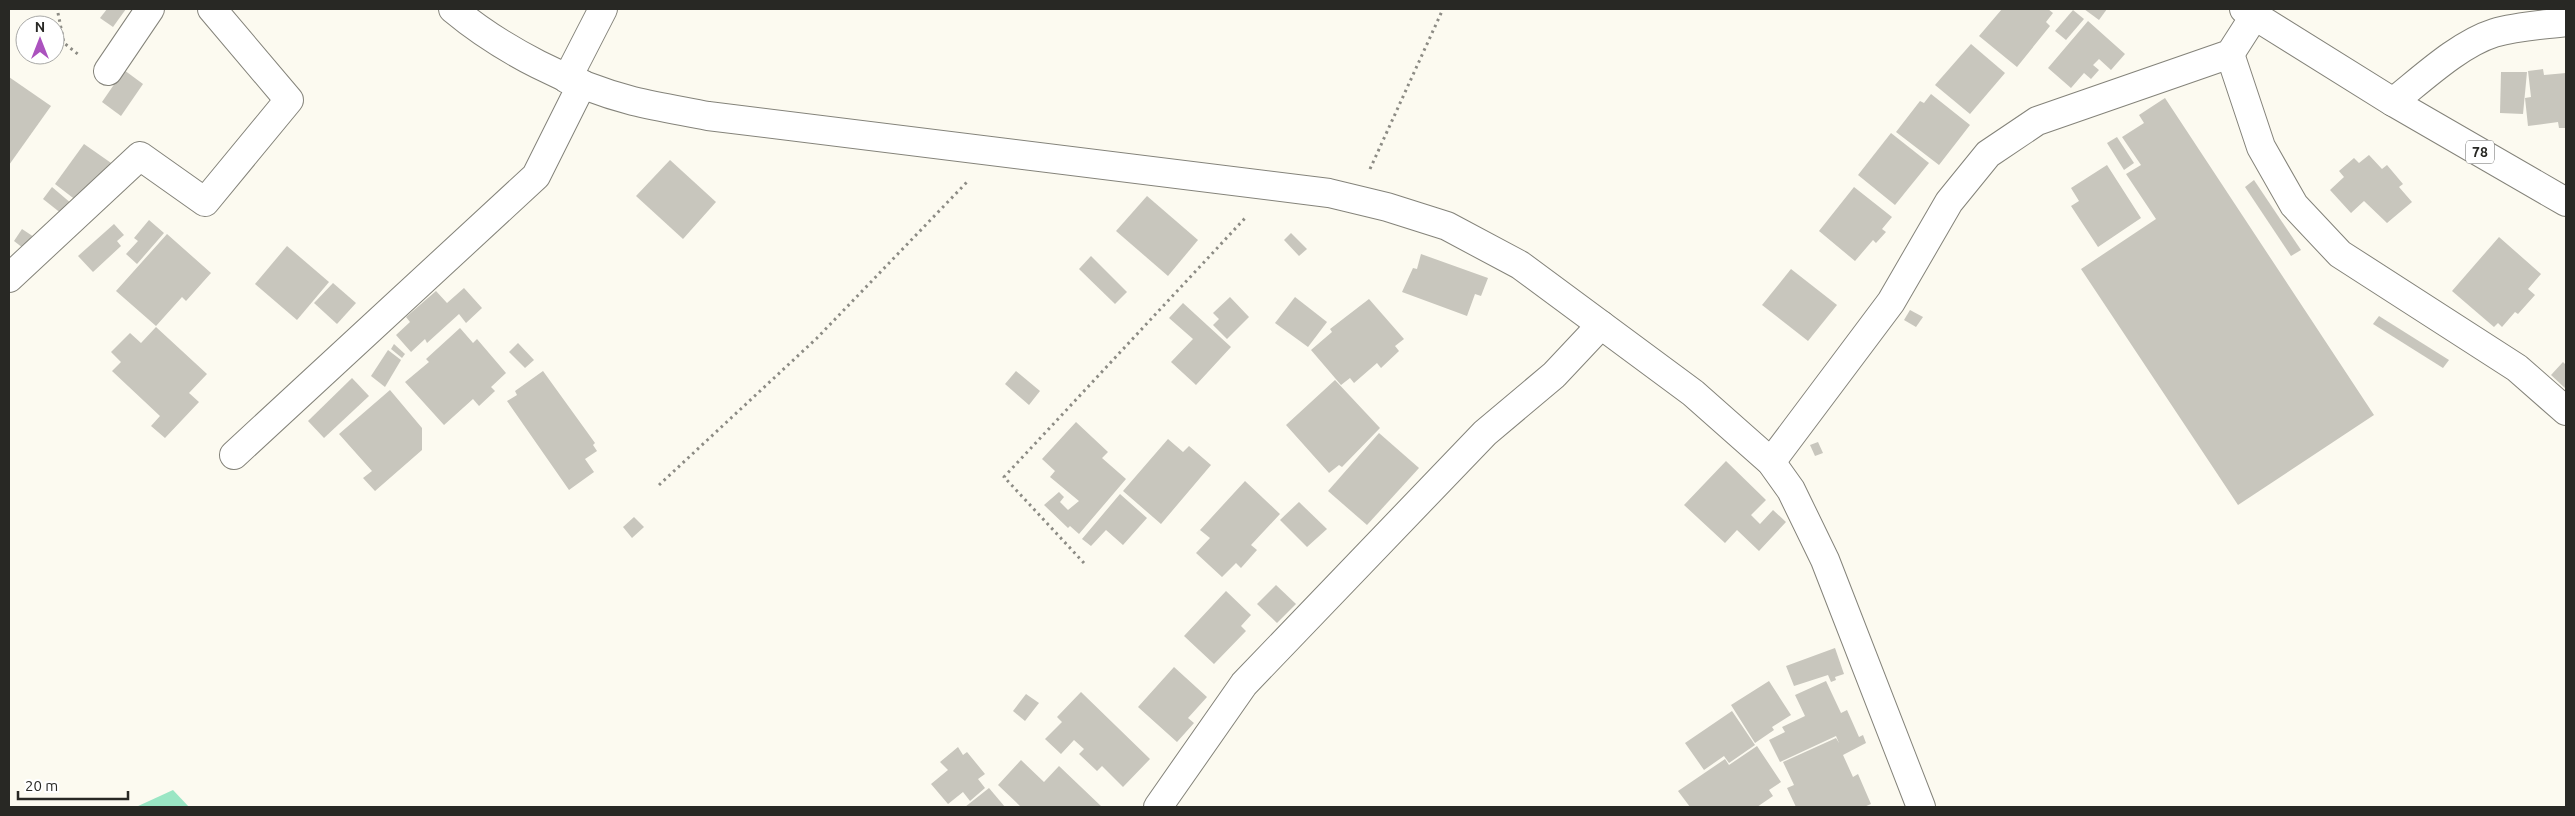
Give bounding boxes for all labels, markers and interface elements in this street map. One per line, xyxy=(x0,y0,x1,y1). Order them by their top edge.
north arrow xyxy=(15,15,65,65)
text: N xyxy=(35,19,45,35)
road number: 78 xyxy=(2466,140,2494,163)
scale bar xyxy=(18,768,128,800)
text: 20 m xyxy=(25,777,58,794)

